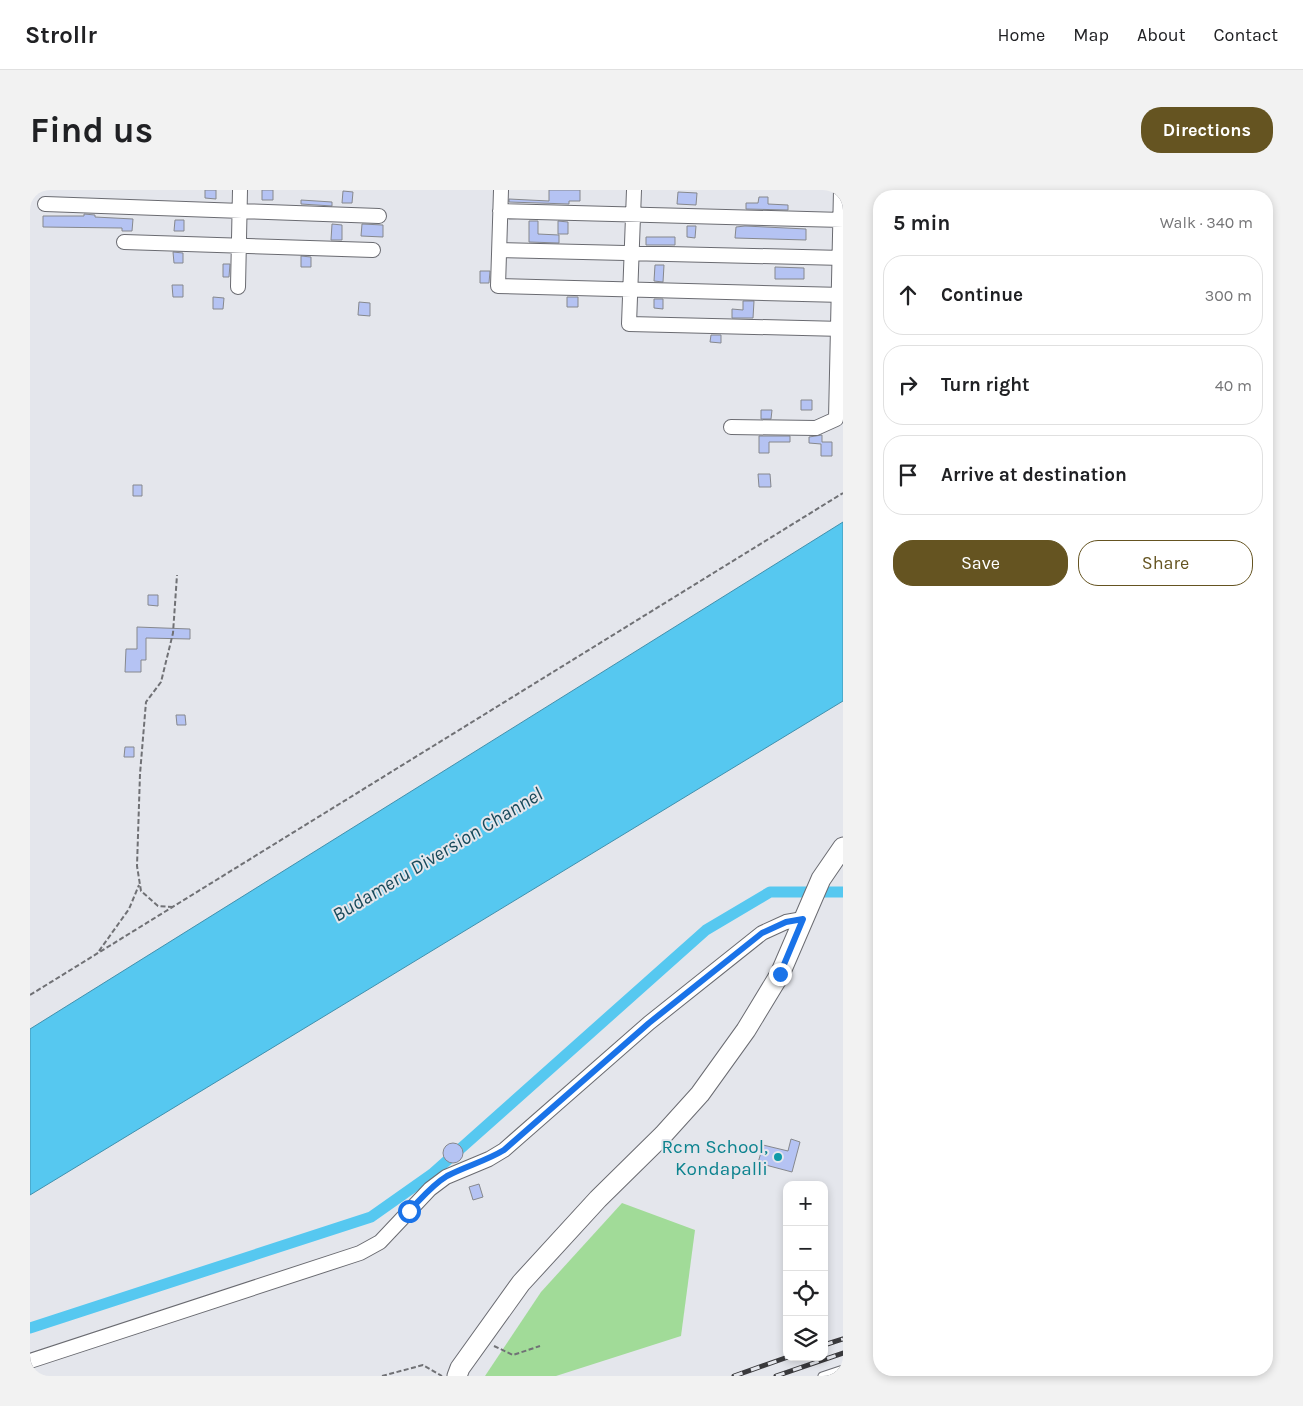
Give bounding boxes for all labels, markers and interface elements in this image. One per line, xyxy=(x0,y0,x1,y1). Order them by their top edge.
text: Strollr xyxy=(25,21,97,49)
text: Home xyxy=(997,24,1045,46)
text: Map xyxy=(1073,24,1109,46)
text: About xyxy=(1137,24,1186,46)
text: Contact xyxy=(1214,24,1278,46)
button: Directions xyxy=(1141,107,1273,153)
text: Find us xyxy=(30,110,153,151)
text: 5 min xyxy=(893,211,950,235)
text: Walk · 340 m xyxy=(1160,213,1253,232)
icon: ahead xyxy=(894,281,922,309)
text: Continue xyxy=(941,284,1023,306)
text: 300 m xyxy=(1205,286,1252,305)
icon: right xyxy=(894,371,922,399)
text: Turn right xyxy=(941,374,1030,396)
text: 40 m xyxy=(1215,376,1252,395)
icon: arrive xyxy=(894,461,922,489)
text: Arrive at destination xyxy=(941,464,1127,486)
button: Save xyxy=(893,540,1068,586)
button: Share xyxy=(1078,540,1253,586)
water label: Budameru Diversion Channel xyxy=(328,782,547,926)
route end xyxy=(769,963,792,986)
place label: Rcm School, Kondapalli xyxy=(661,1136,768,1180)
marker: Rcm School, Kondapalli xyxy=(772,1151,784,1163)
map controls xyxy=(783,1181,828,1361)
button: + xyxy=(783,1181,828,1226)
route start xyxy=(398,1200,421,1223)
button: − xyxy=(783,1226,828,1271)
button: locate xyxy=(783,1271,828,1316)
button: layers xyxy=(783,1316,828,1361)

